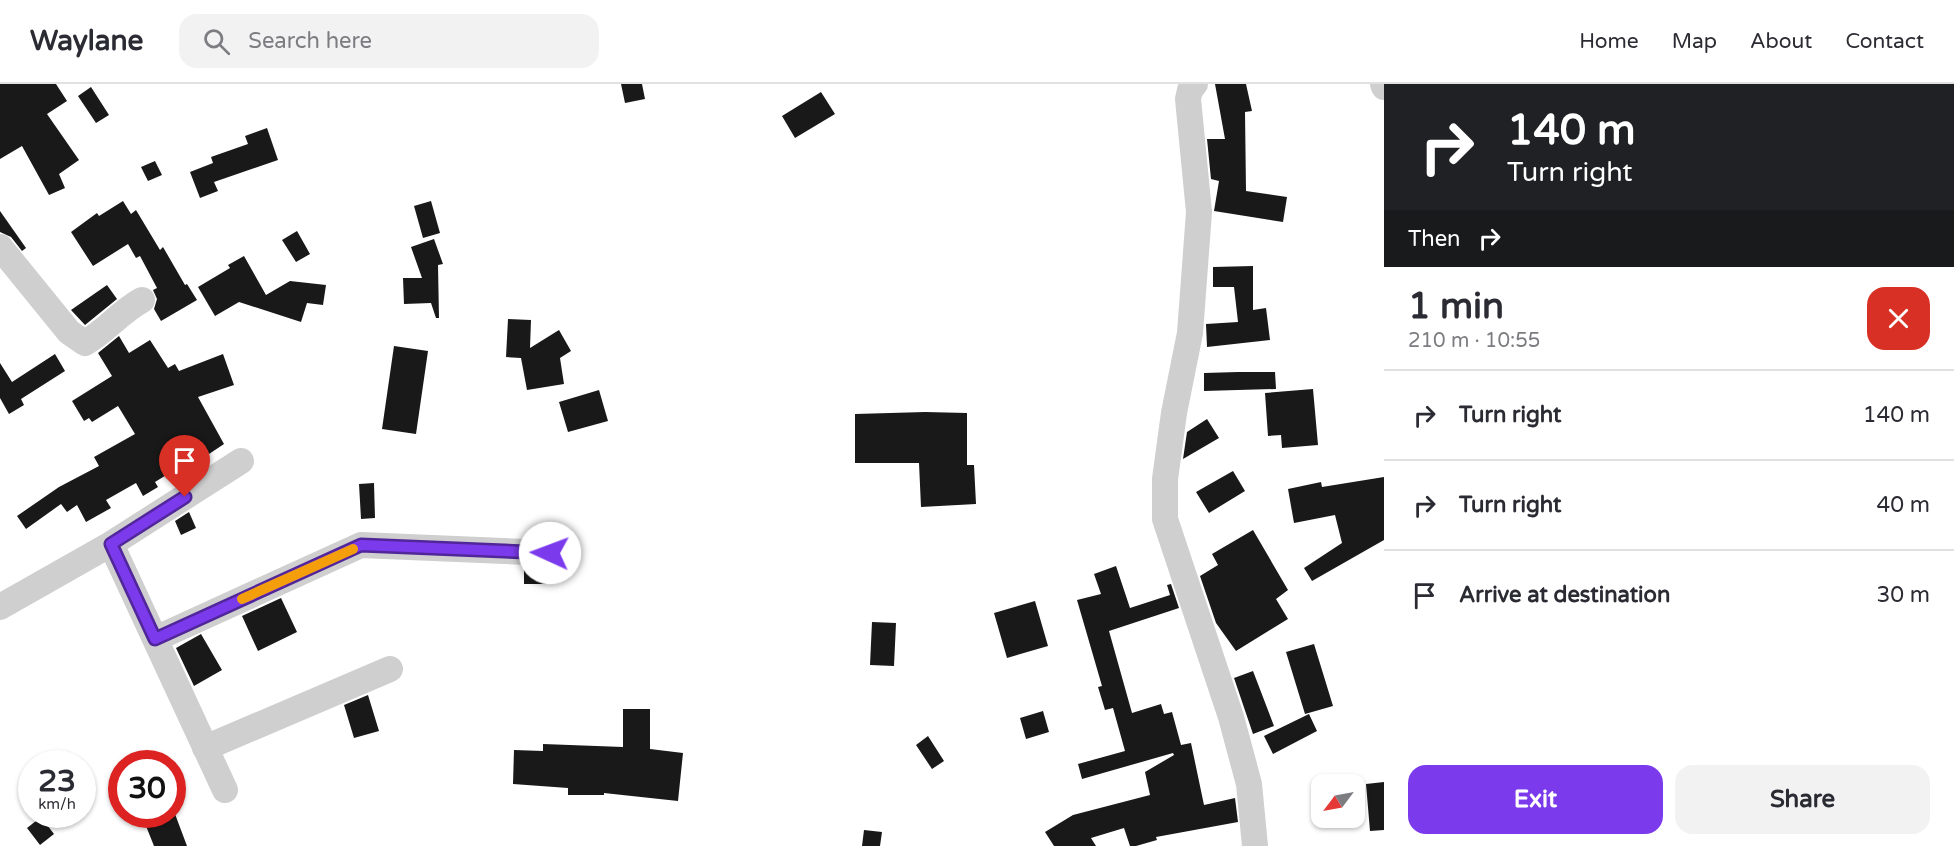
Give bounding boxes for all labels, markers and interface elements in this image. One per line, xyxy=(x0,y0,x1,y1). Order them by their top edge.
search box xyxy=(179,14,599,68)
text: Waylane xyxy=(30,24,143,58)
icon: search xyxy=(200,25,233,58)
text: Search here xyxy=(248,28,372,54)
text: Home xyxy=(1579,29,1639,54)
text: Map xyxy=(1672,29,1717,54)
text: About xyxy=(1750,29,1812,54)
text: Contact xyxy=(1845,29,1924,54)
text: 140 m xyxy=(1507,105,1636,156)
icon: right xyxy=(1408,108,1486,186)
text: Turn right xyxy=(1507,156,1633,189)
icon: right xyxy=(1473,222,1506,255)
text: Then xyxy=(1408,226,1461,252)
text: 1 min xyxy=(1408,285,1504,328)
button: close xyxy=(1867,287,1930,350)
text: 210 m · 10:55 xyxy=(1408,329,1540,353)
icon: right xyxy=(1408,399,1441,432)
text: Turn right xyxy=(1459,402,1561,428)
text: 140 m xyxy=(1863,402,1930,428)
pin xyxy=(159,435,210,497)
icon: arrive xyxy=(168,444,201,477)
icon: right xyxy=(1408,489,1441,522)
text: Turn right xyxy=(1459,492,1561,518)
text: 40 m xyxy=(1876,492,1930,518)
position arrow xyxy=(518,521,582,585)
icon: arrive xyxy=(1408,579,1441,612)
text: Arrive at destination xyxy=(1459,582,1670,608)
text: 30 m xyxy=(1876,582,1930,608)
speed limit sign: 30 xyxy=(108,750,186,828)
text: 23 xyxy=(38,763,76,800)
button: Exit xyxy=(1408,765,1663,834)
button: Share xyxy=(1675,765,1930,834)
north arrow xyxy=(1311,774,1365,828)
map controls xyxy=(1311,774,1365,828)
text: km/h xyxy=(38,795,76,813)

